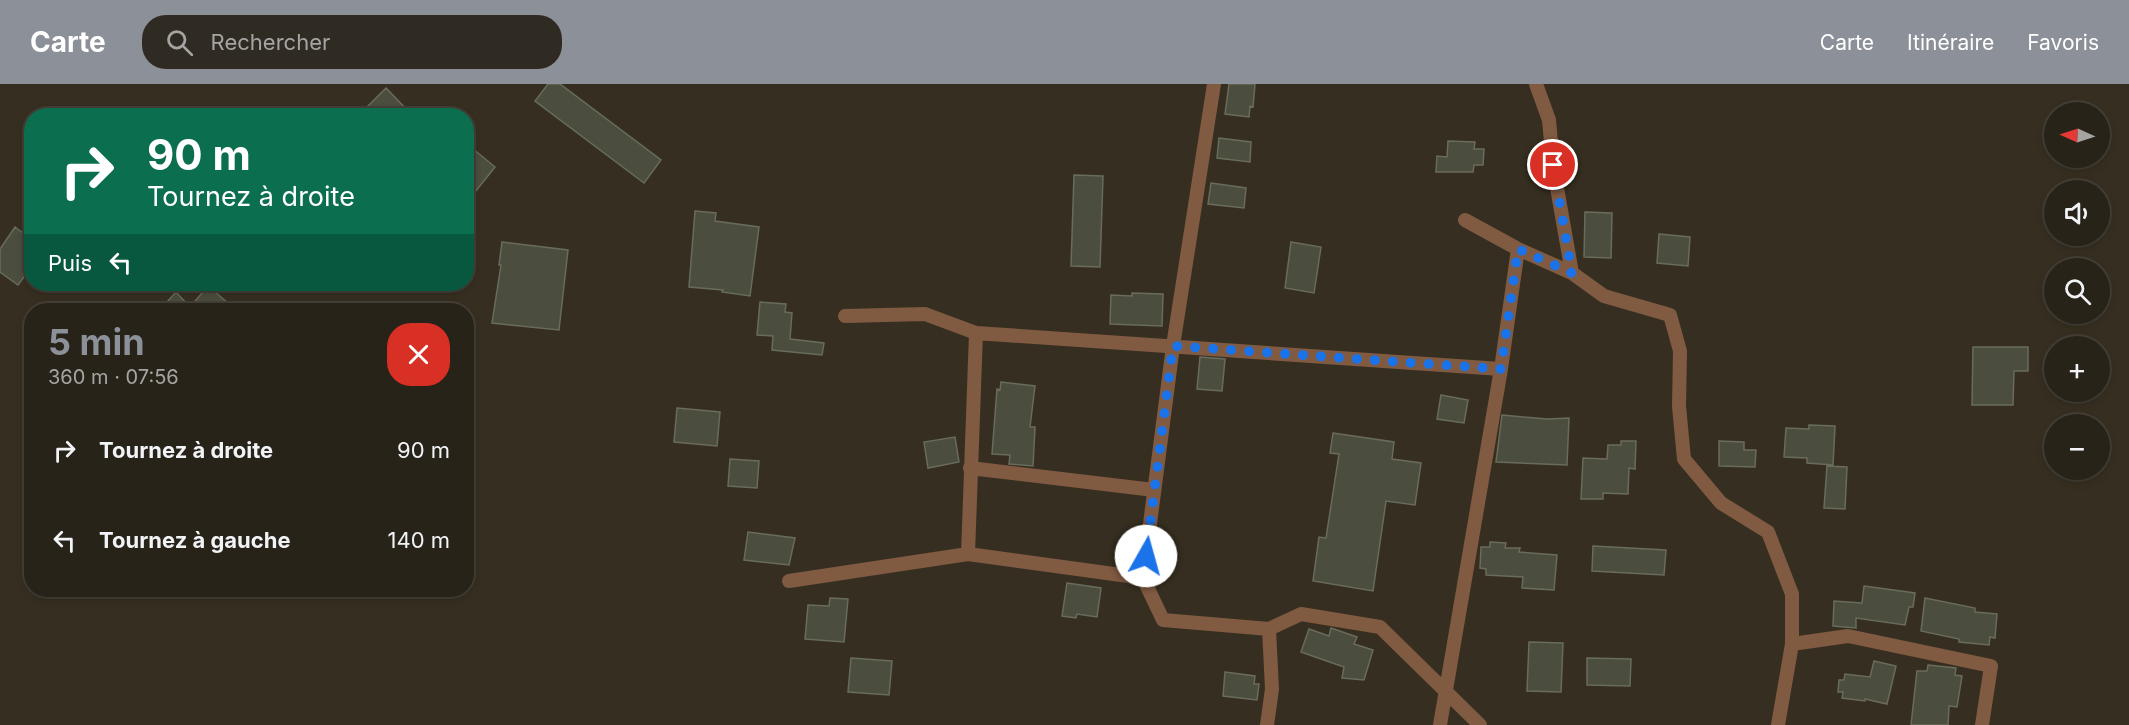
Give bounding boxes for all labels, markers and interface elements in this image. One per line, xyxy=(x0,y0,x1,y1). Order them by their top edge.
search box xyxy=(142,15,562,69)
text: Carte xyxy=(30,25,106,59)
icon: search xyxy=(163,26,196,59)
text: Rechercher xyxy=(211,29,330,55)
text: Carte xyxy=(1820,30,1874,55)
text: Itinéraire xyxy=(1907,30,1994,55)
text: Favoris xyxy=(2027,30,2099,55)
north arrow xyxy=(2044,102,2110,168)
map controls xyxy=(2044,102,2110,480)
text: 90 m xyxy=(147,129,251,180)
icon: right xyxy=(48,132,126,210)
pin xyxy=(1527,139,1578,190)
icon: arrive xyxy=(1536,148,1569,181)
text: Tournez à droite xyxy=(147,180,355,213)
button: sound xyxy=(2044,180,2110,246)
icon: left xyxy=(104,246,137,279)
text: Puis xyxy=(48,250,92,276)
button: search xyxy=(2044,258,2110,324)
text: 5 min xyxy=(48,320,145,364)
button: close xyxy=(387,323,450,386)
button: + xyxy=(2044,336,2110,402)
text: 360 m · 07:56 xyxy=(48,365,179,389)
button: − xyxy=(2044,414,2110,480)
icon: right xyxy=(48,434,81,467)
text: Tournez à droite xyxy=(99,437,273,463)
text: 90 m xyxy=(397,437,450,463)
icon: left xyxy=(48,524,81,557)
position arrow xyxy=(1114,524,1178,588)
text: Tournez à gauche xyxy=(99,527,291,553)
text: 140 m xyxy=(388,527,450,553)

